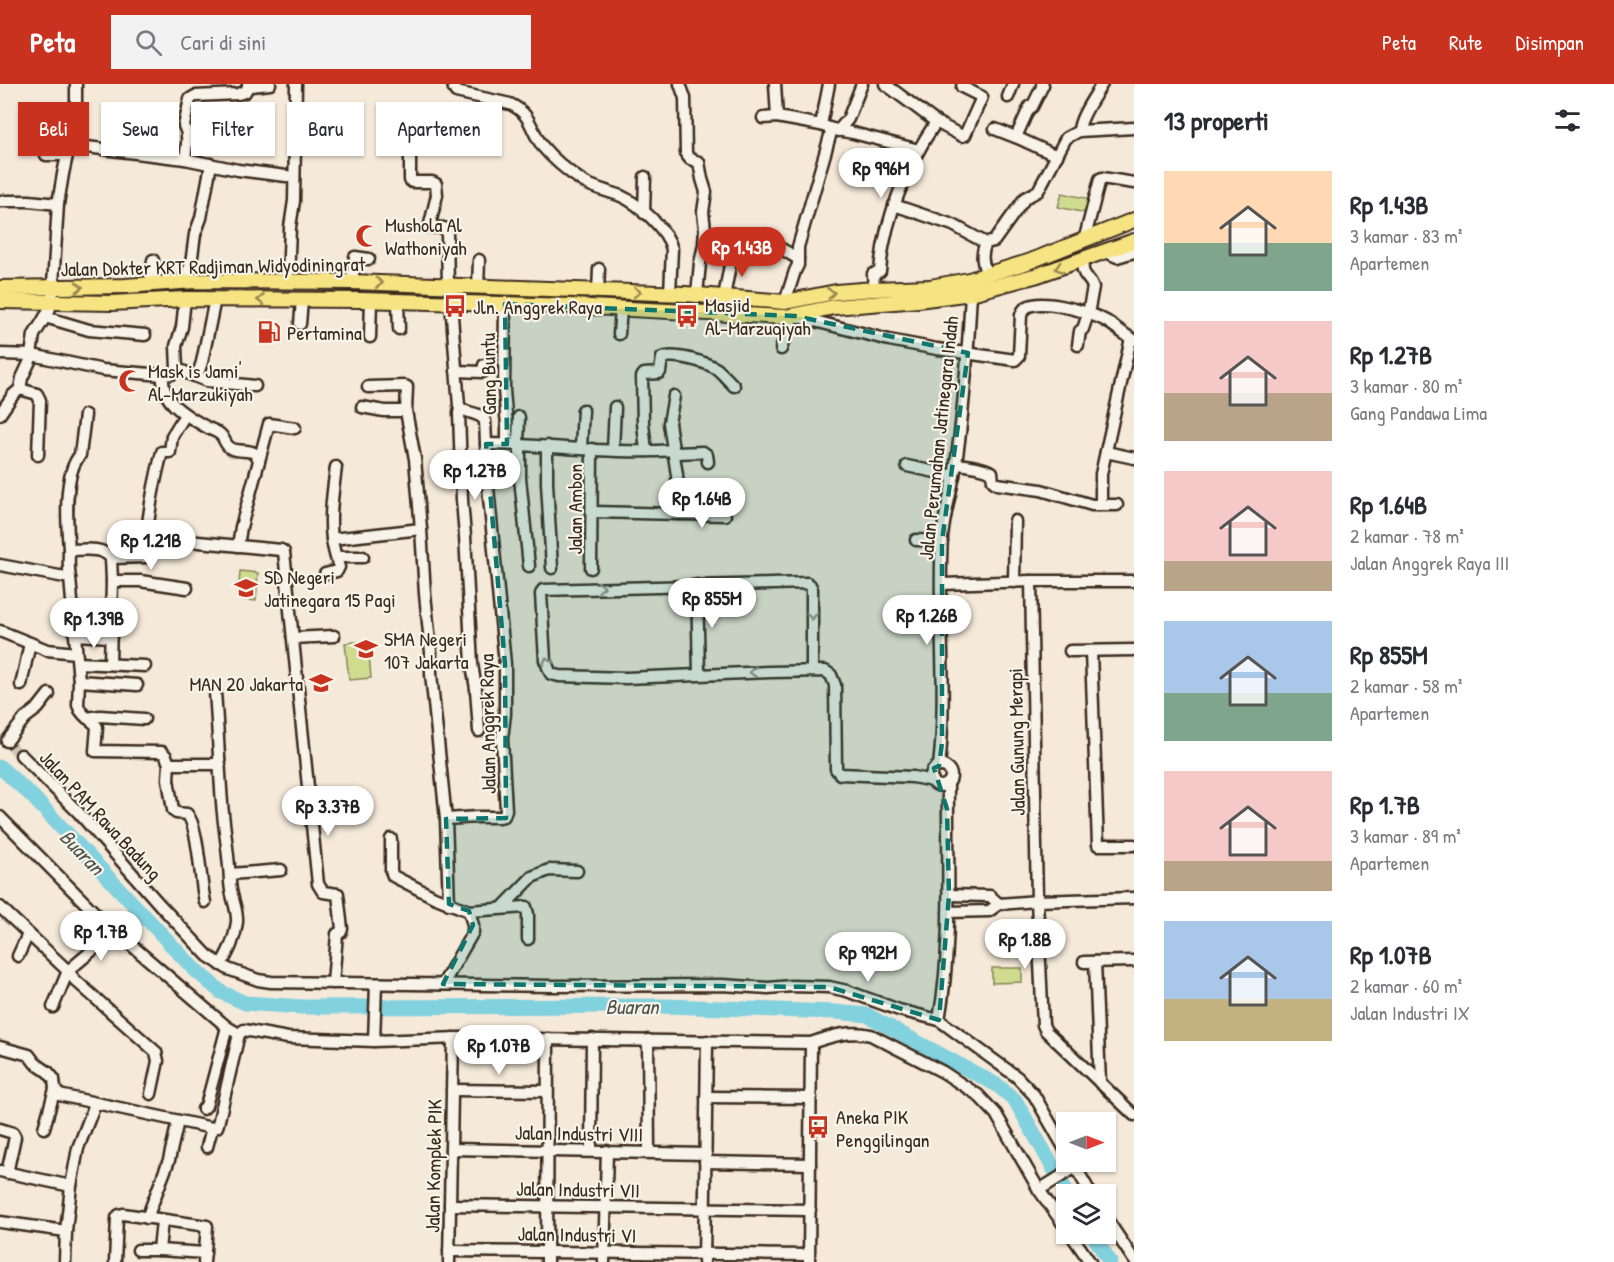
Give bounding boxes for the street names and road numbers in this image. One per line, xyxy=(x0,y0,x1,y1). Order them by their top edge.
street label: Jalan Dokter KRT Radjiman Widyodiningrat xyxy=(60,250,367,282)
street label: Jalan Perumahan Jatinegara Indah xyxy=(912,315,964,561)
street label: Gang Buntu xyxy=(474,333,502,415)
street label: Jalan Ambon xyxy=(561,464,588,554)
street label: Jalan Anggrek Raya xyxy=(472,653,502,794)
street label: Jalan Gunung Merapi xyxy=(1001,668,1031,816)
street label: Jalan PAM Rawa Badung xyxy=(34,744,168,886)
street label: Jalan Komplek PIK xyxy=(418,1098,448,1233)
street label: Jalan Industri VIII xyxy=(515,1118,643,1148)
street label: Jalan Industri VII xyxy=(516,1174,640,1204)
street label: Jalan Industri VI xyxy=(517,1219,637,1249)

